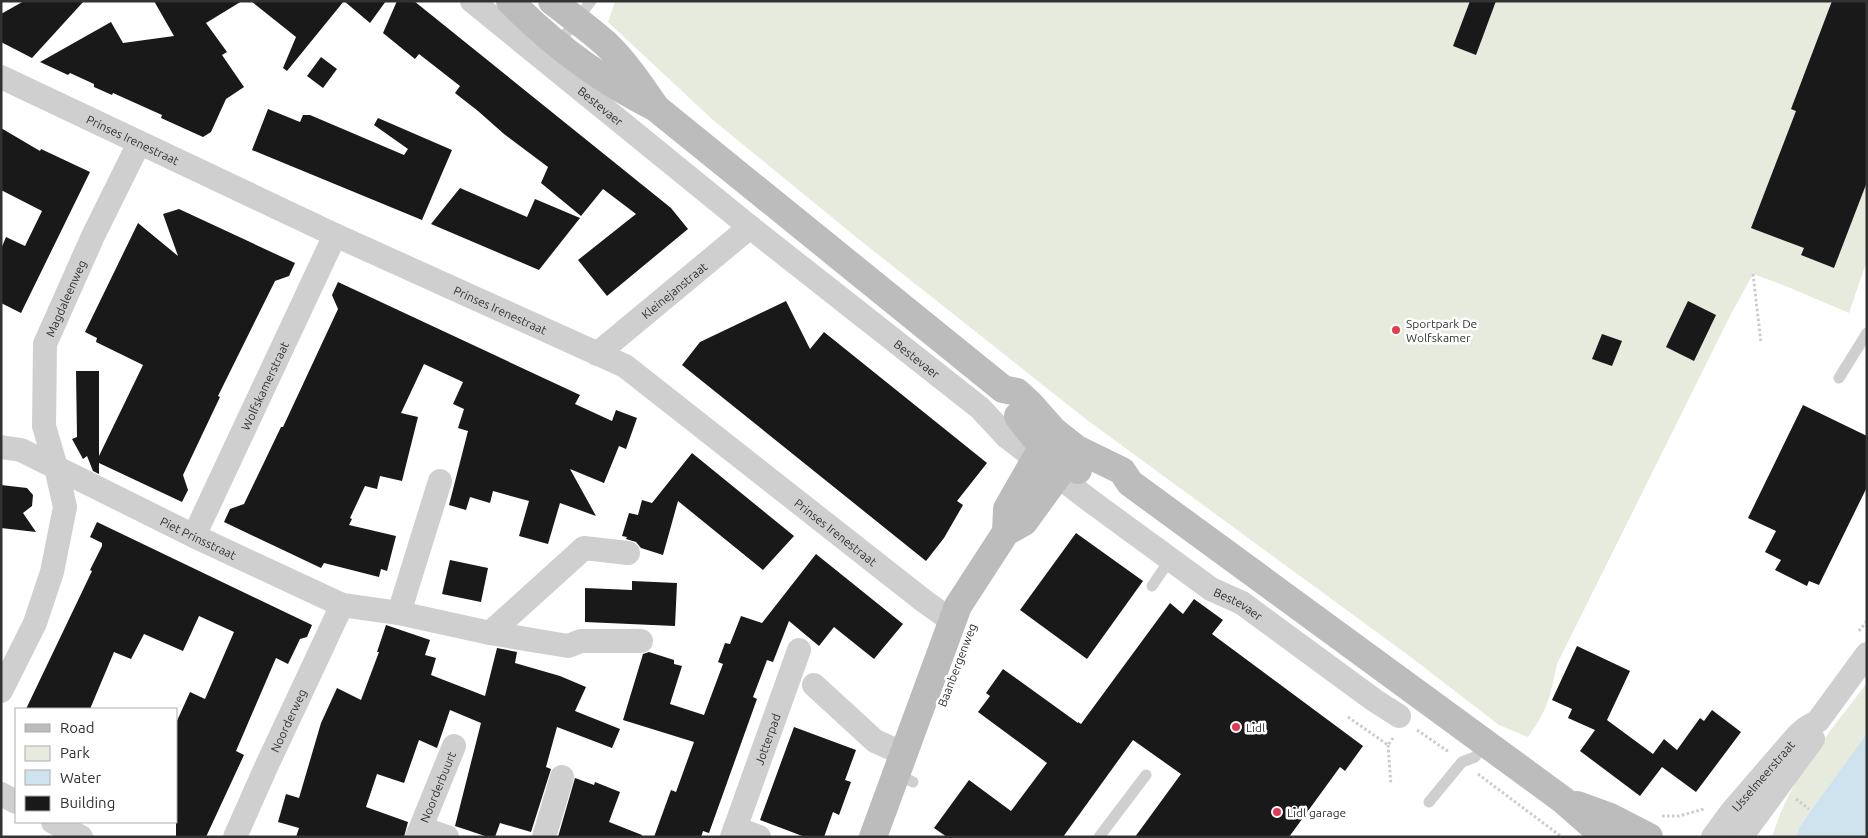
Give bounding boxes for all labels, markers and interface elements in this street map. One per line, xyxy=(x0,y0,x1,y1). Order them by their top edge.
street label: Bestevaer xyxy=(576,84,626,128)
street label: Prinses Irenestraat xyxy=(85,112,181,167)
street label: Magdaleenweg xyxy=(43,258,88,339)
street label: Kleinejanstraat xyxy=(639,259,709,321)
street label: Prinses Irenestraat xyxy=(452,283,549,336)
place label: Sportpark De Wolfskamer xyxy=(1406,317,1477,344)
marker: Sportpark De Wolfskamer xyxy=(1390,324,1402,336)
street label: Bestevaer xyxy=(892,337,943,381)
street label: Wolfskamerstraat xyxy=(238,339,291,432)
street label: Prinses Irenestraat xyxy=(792,496,880,568)
street label: Piet Prinsstraat xyxy=(158,514,239,561)
street label: Bestevaer xyxy=(1212,585,1266,623)
street label: Baanbergenweg xyxy=(935,622,979,708)
street label: Noorderweg xyxy=(267,687,308,754)
legend xyxy=(15,708,178,823)
street label: Jotterpad xyxy=(752,712,782,767)
text: Road xyxy=(60,719,95,736)
marker: Lidl xyxy=(1230,721,1242,733)
place label: Lidl xyxy=(1246,721,1265,734)
street label: IJsselmeerstraat xyxy=(1729,738,1797,814)
text: Park xyxy=(60,744,90,761)
street label: Noorderbuurt xyxy=(417,749,458,824)
text: Water xyxy=(60,769,101,786)
text: Building xyxy=(60,794,115,811)
marker: Lidl garage xyxy=(1271,806,1283,818)
place label: Lidl garage xyxy=(1287,806,1346,819)

